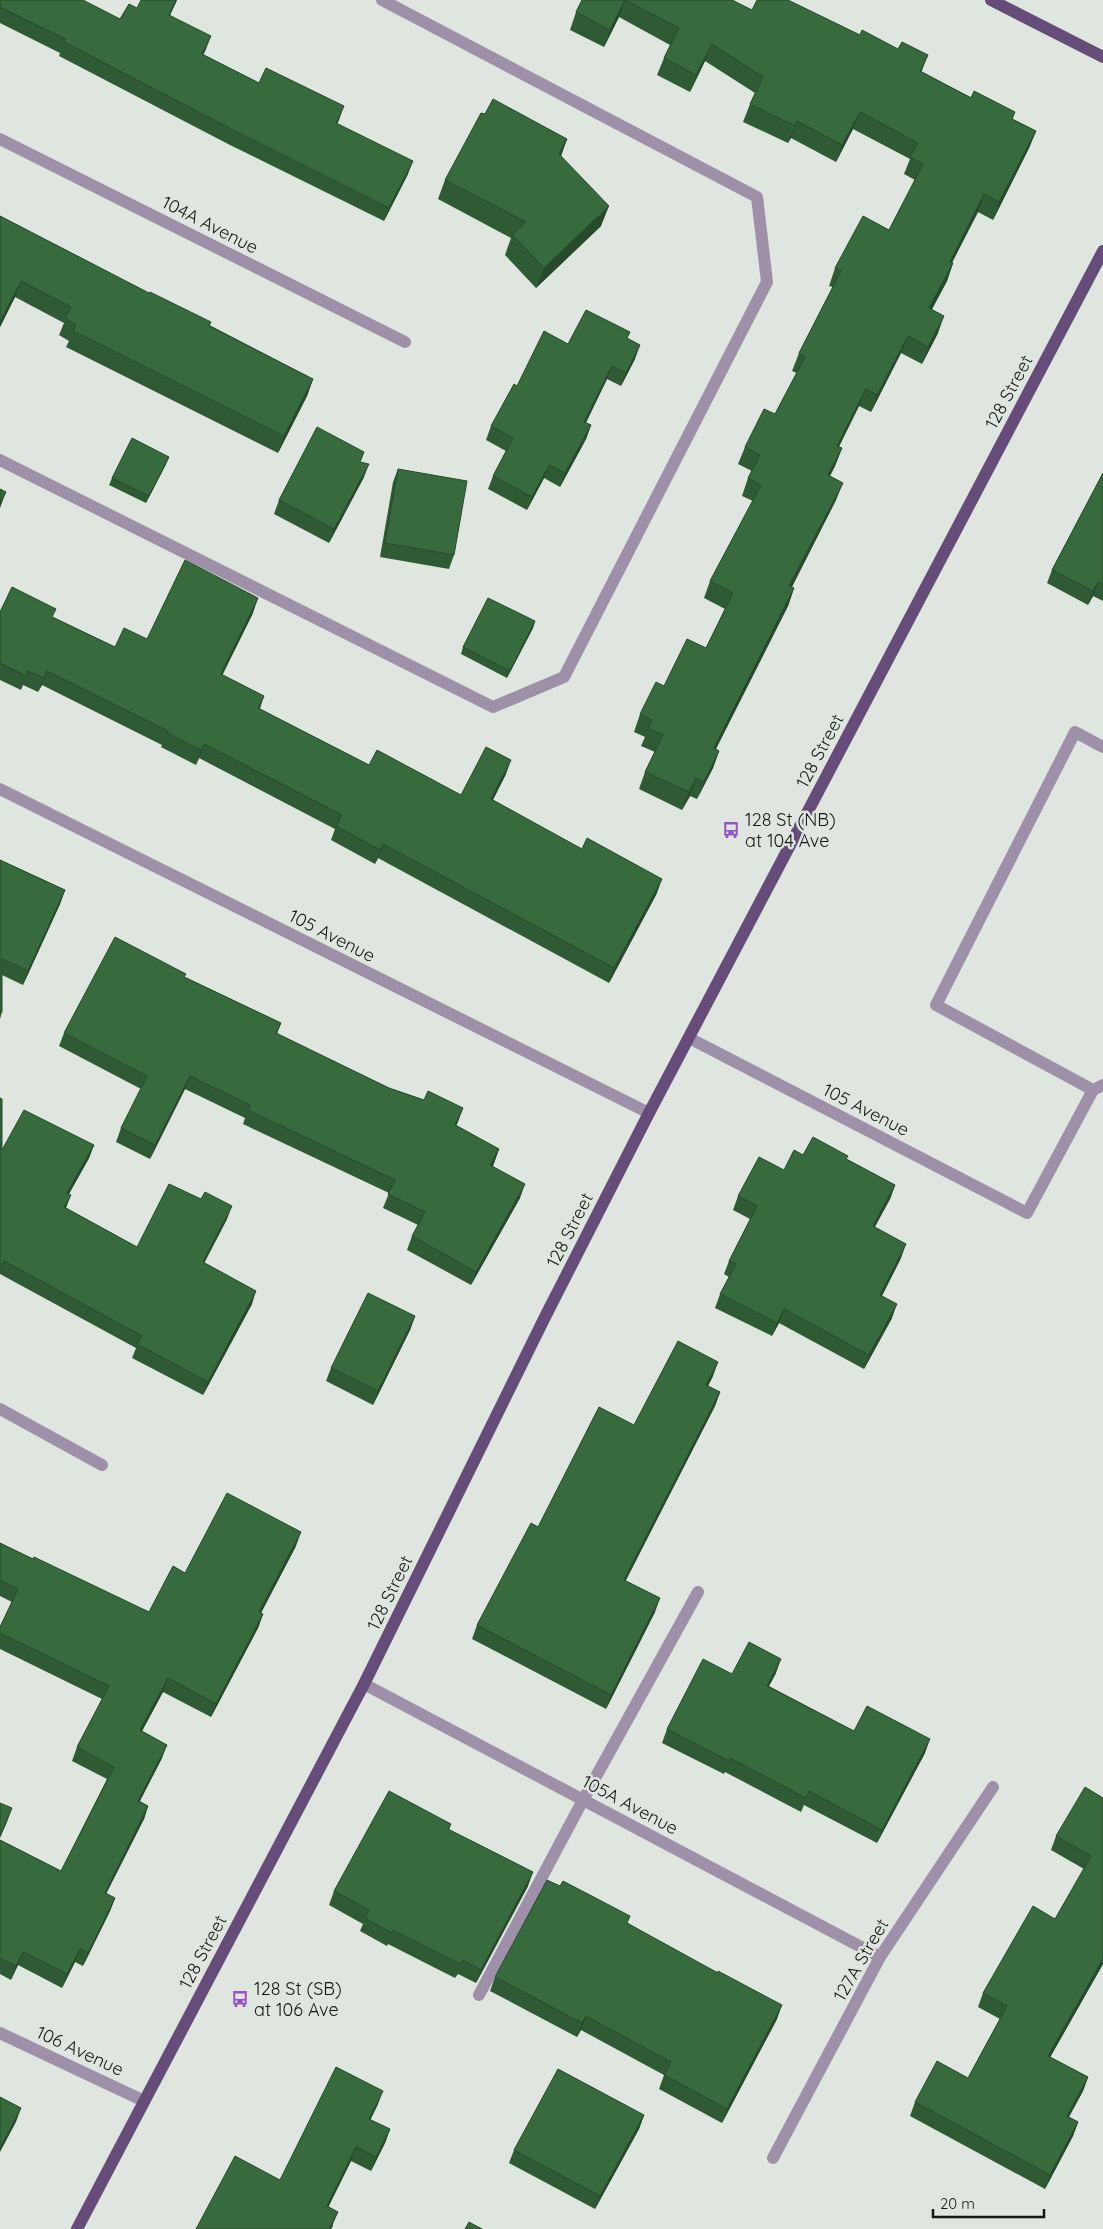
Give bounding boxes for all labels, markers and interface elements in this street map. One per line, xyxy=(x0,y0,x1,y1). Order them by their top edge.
street label: 104A Avenue xyxy=(158,190,262,259)
street label: 128 Street xyxy=(980,351,1038,433)
street label: 128 Street xyxy=(791,710,849,792)
place label: 128 St (NB) at 104 Ave xyxy=(745,808,836,852)
bus stop icon: 128 St (NB) at 104 Ave xyxy=(721,820,741,840)
street label: 105 Avenue xyxy=(285,904,379,967)
street label: 105 Avenue xyxy=(819,1078,913,1141)
street label: 128 Street xyxy=(541,1189,598,1271)
street label: 128 Street xyxy=(362,1552,418,1634)
street label: 105A Avenue xyxy=(578,1770,682,1839)
street label: 128 Street xyxy=(174,1911,232,1993)
street label: 127A Street xyxy=(828,1914,893,2005)
place label: 128 St (SB) at 106 Ave xyxy=(254,1977,342,2021)
bus stop icon: 128 St (SB) at 106 Ave xyxy=(230,1989,250,2009)
street label: 106 Avenue xyxy=(33,2020,127,2081)
scale bar xyxy=(933,2186,1044,2218)
text: 20 m xyxy=(940,2194,975,2213)

